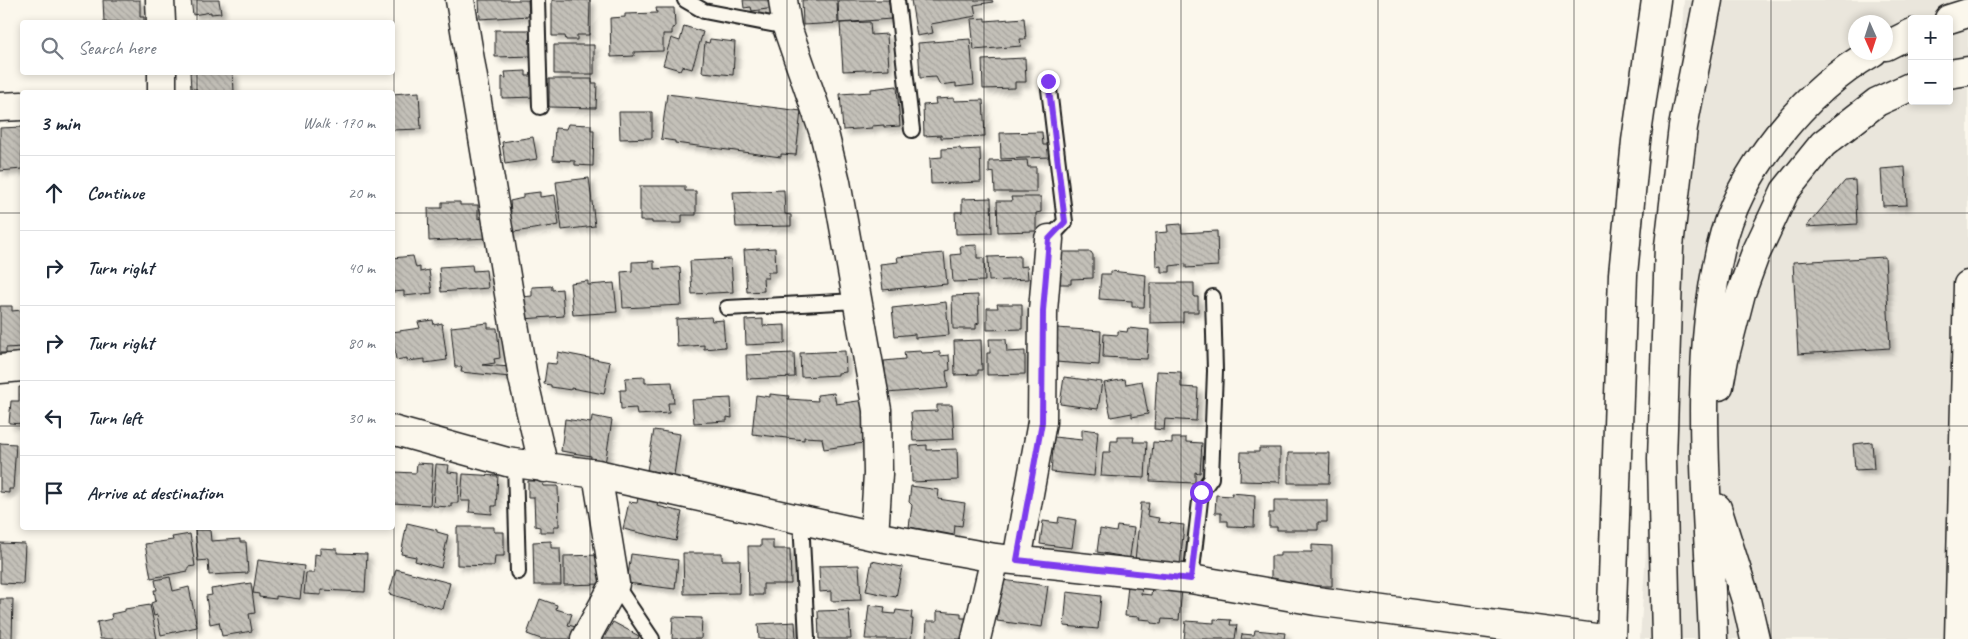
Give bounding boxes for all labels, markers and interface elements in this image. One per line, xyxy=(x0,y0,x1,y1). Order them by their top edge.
north arrow xyxy=(1848,15,1893,60)
map controls xyxy=(1908,15,1953,105)
button: + xyxy=(1908,15,1953,60)
search box xyxy=(20,20,395,75)
icon: search xyxy=(38,34,66,62)
text: Search here xyxy=(78,36,155,60)
button: − xyxy=(1908,60,1953,105)
route end xyxy=(1037,70,1060,93)
text: 3 min xyxy=(40,110,80,136)
text: Walk · 170 m xyxy=(303,113,375,133)
icon: ahead xyxy=(40,179,68,207)
text: Continue xyxy=(87,181,144,205)
text: 20 m xyxy=(348,183,375,203)
icon: right xyxy=(40,254,68,282)
text: Turn right xyxy=(87,256,154,280)
text: 40 m xyxy=(348,258,375,278)
icon: right xyxy=(40,329,68,357)
text: Turn right xyxy=(87,331,154,355)
text: 80 m xyxy=(348,333,375,353)
icon: left xyxy=(40,404,68,432)
text: Turn left xyxy=(87,406,142,430)
text: 30 m xyxy=(348,408,375,428)
icon: arrive xyxy=(40,479,68,507)
text: Arrive at destination xyxy=(87,481,223,505)
route start xyxy=(1190,481,1213,504)

